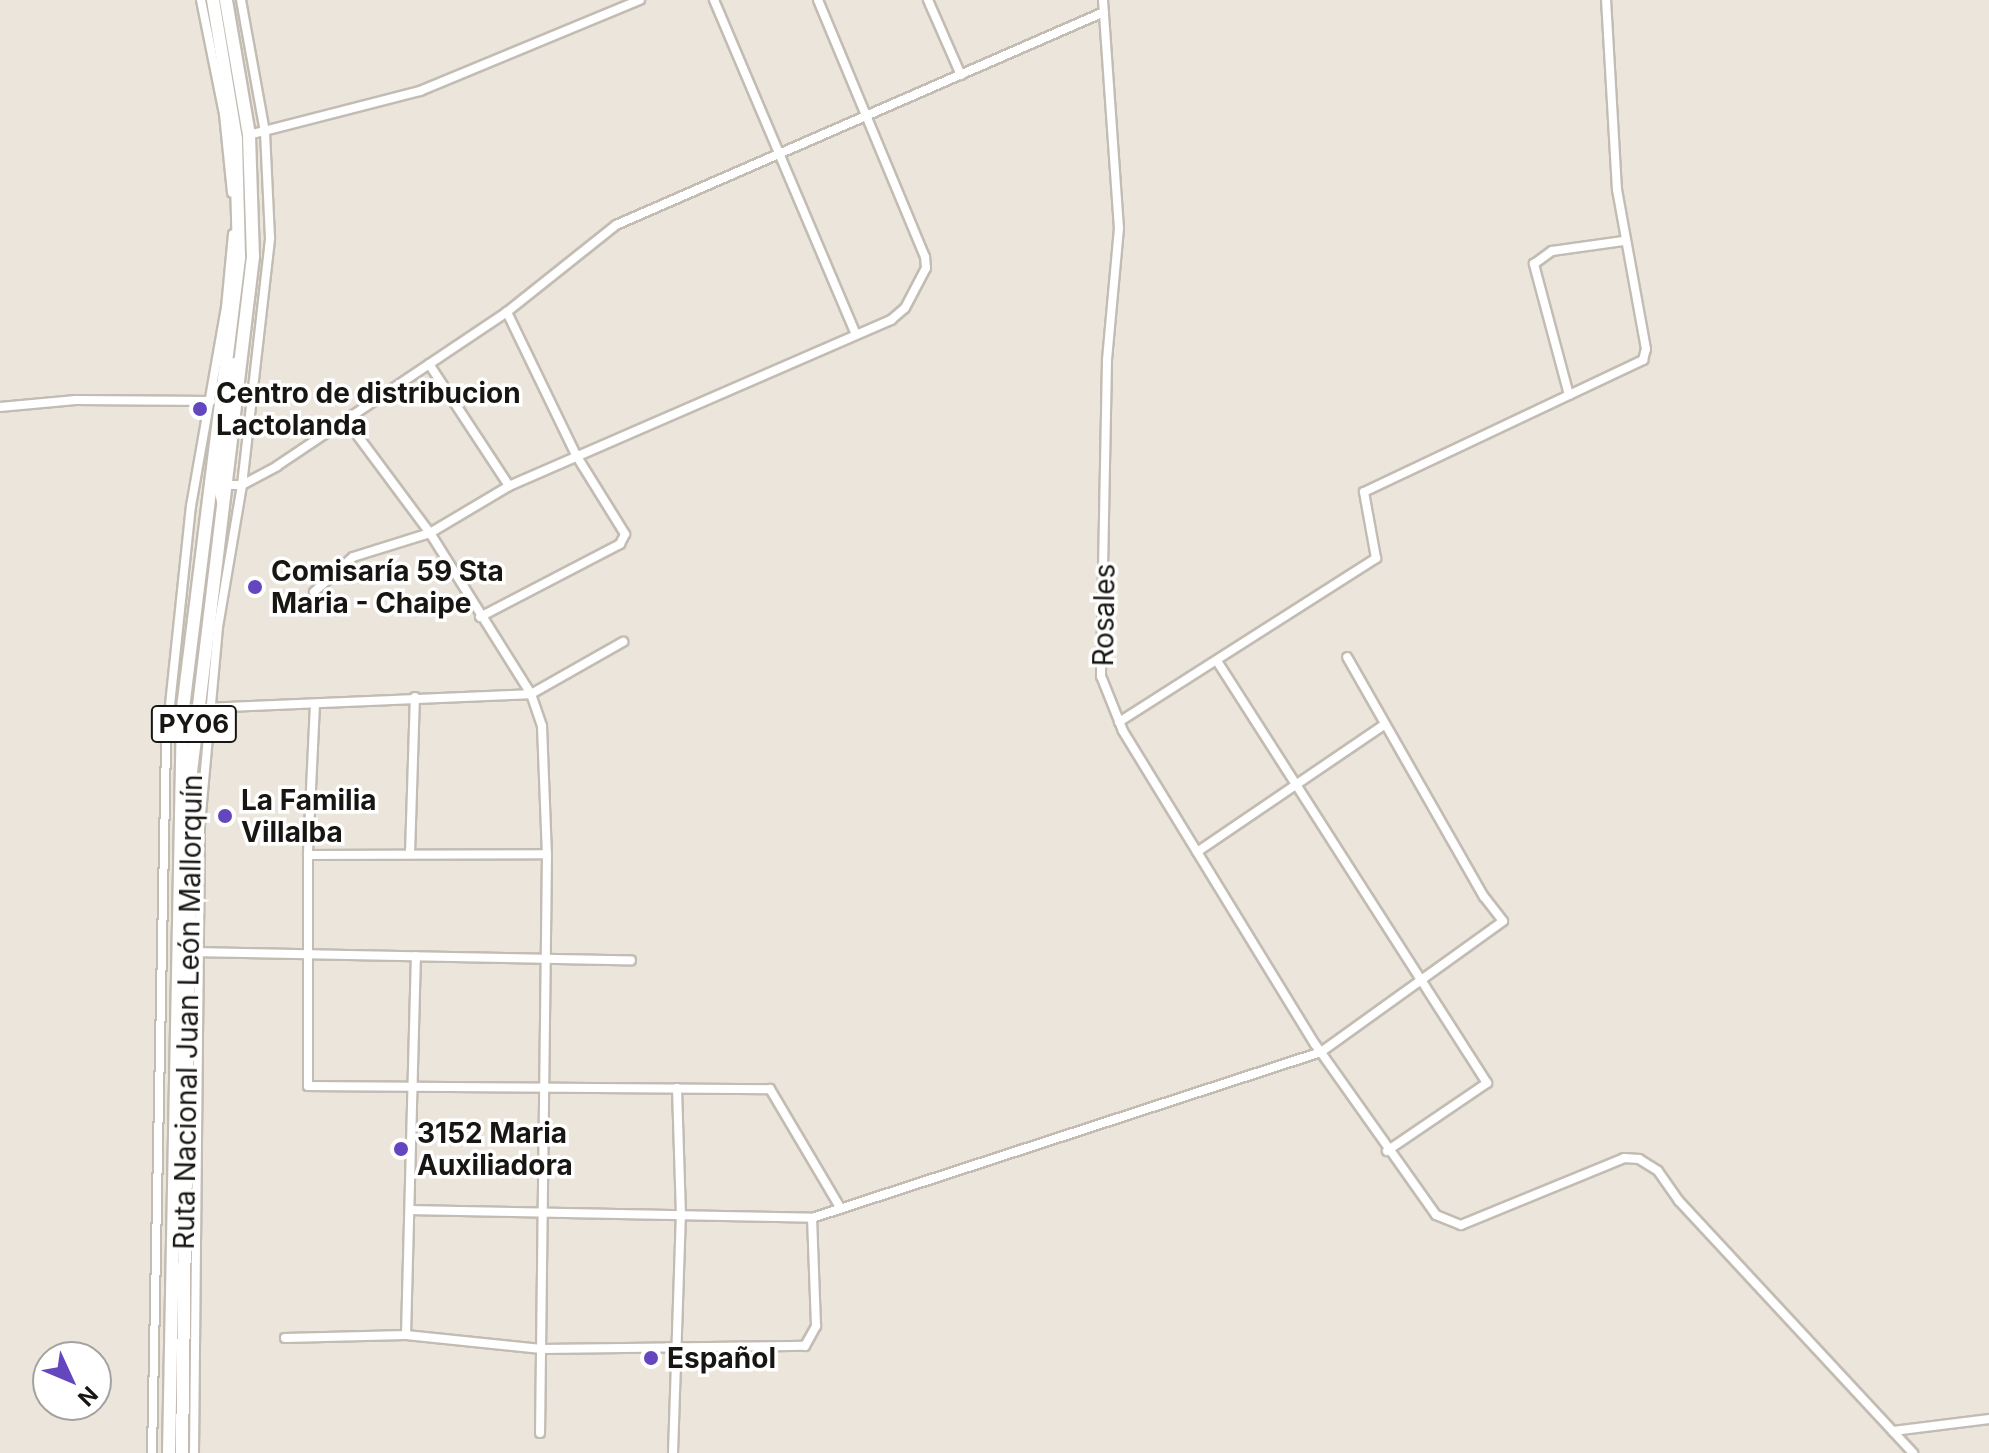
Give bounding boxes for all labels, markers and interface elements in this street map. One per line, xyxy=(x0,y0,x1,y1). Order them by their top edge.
place label: Centro de distribucion Lactolanda xyxy=(216,376,521,442)
marker: Centro de distribucion Lactolanda xyxy=(191,400,209,418)
place label: Comisaría 59 Sta Maria - Chaipe xyxy=(271,554,504,620)
street label: Rosales xyxy=(1086,563,1122,667)
marker: Comisaría 59 Sta Maria - Chaipe xyxy=(246,578,264,596)
road number: PY06 xyxy=(150,702,238,746)
street label: Ruta Nacional Juan León Mallorquín xyxy=(167,774,209,1250)
place label: La Familia Villalba xyxy=(241,783,377,849)
marker: La Familia Villalba xyxy=(216,807,234,825)
place label: 3152 Maria Auxiliadora xyxy=(417,1116,573,1182)
marker: 3152 Maria Auxiliadora xyxy=(392,1140,410,1158)
north arrow xyxy=(32,1341,112,1421)
place label: Español xyxy=(667,1341,776,1375)
marker: Español xyxy=(642,1349,660,1367)
text: N xyxy=(73,1381,103,1411)

